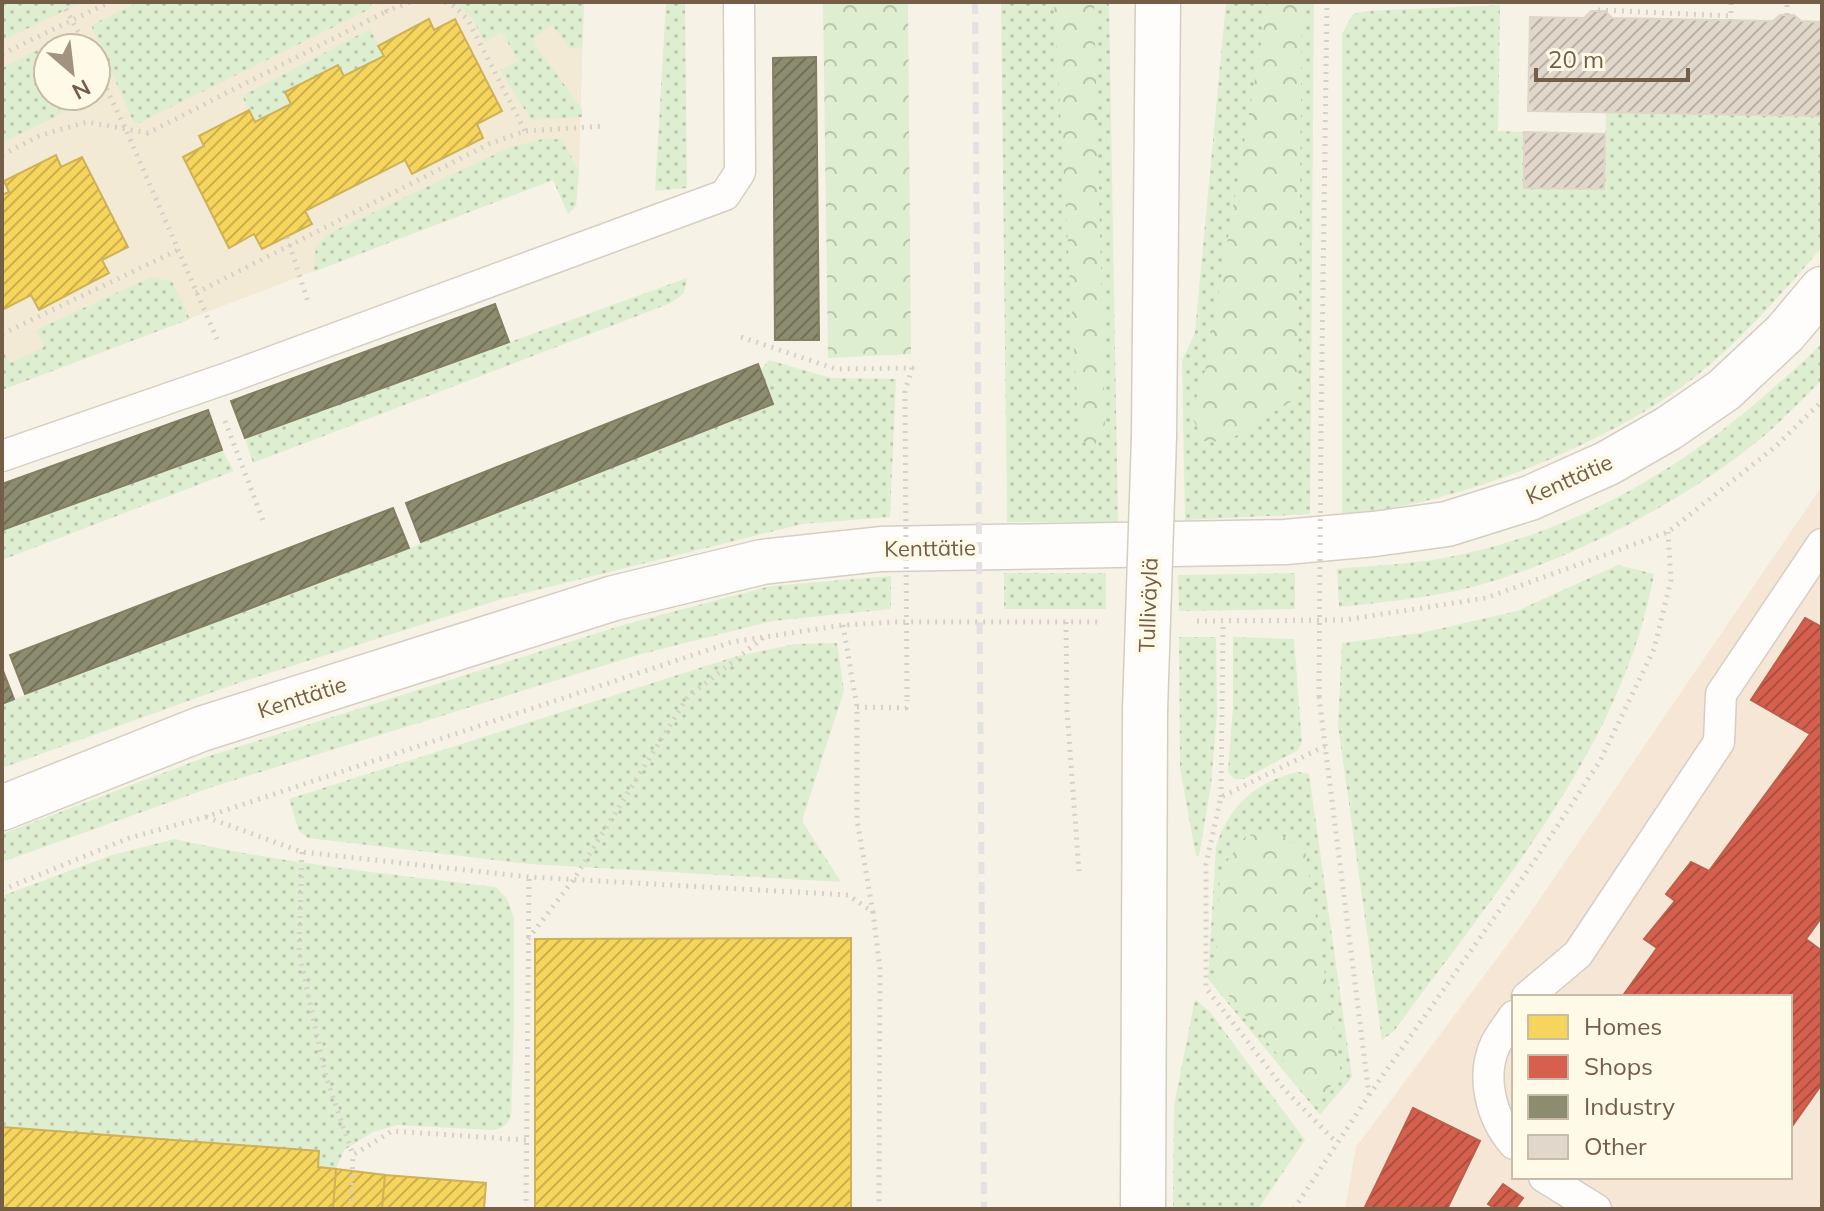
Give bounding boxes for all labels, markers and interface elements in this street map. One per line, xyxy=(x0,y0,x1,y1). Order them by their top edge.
north arrow xyxy=(32,32,112,112)
scale bar xyxy=(1536,32,1688,82)
text: 20 m xyxy=(1548,44,1604,74)
text: N xyxy=(67,73,95,106)
street label: Kenttätie xyxy=(1521,448,1617,510)
street label: Kenttätie xyxy=(884,533,976,563)
street label: Tulliväylä xyxy=(1132,557,1164,653)
street label: Kenttätie xyxy=(254,670,350,724)
legend xyxy=(1512,995,1792,1179)
text: Homes xyxy=(1584,1011,1662,1041)
text: Shops xyxy=(1584,1051,1653,1081)
text: Industry xyxy=(1584,1091,1675,1121)
text: Other xyxy=(1584,1131,1647,1161)

